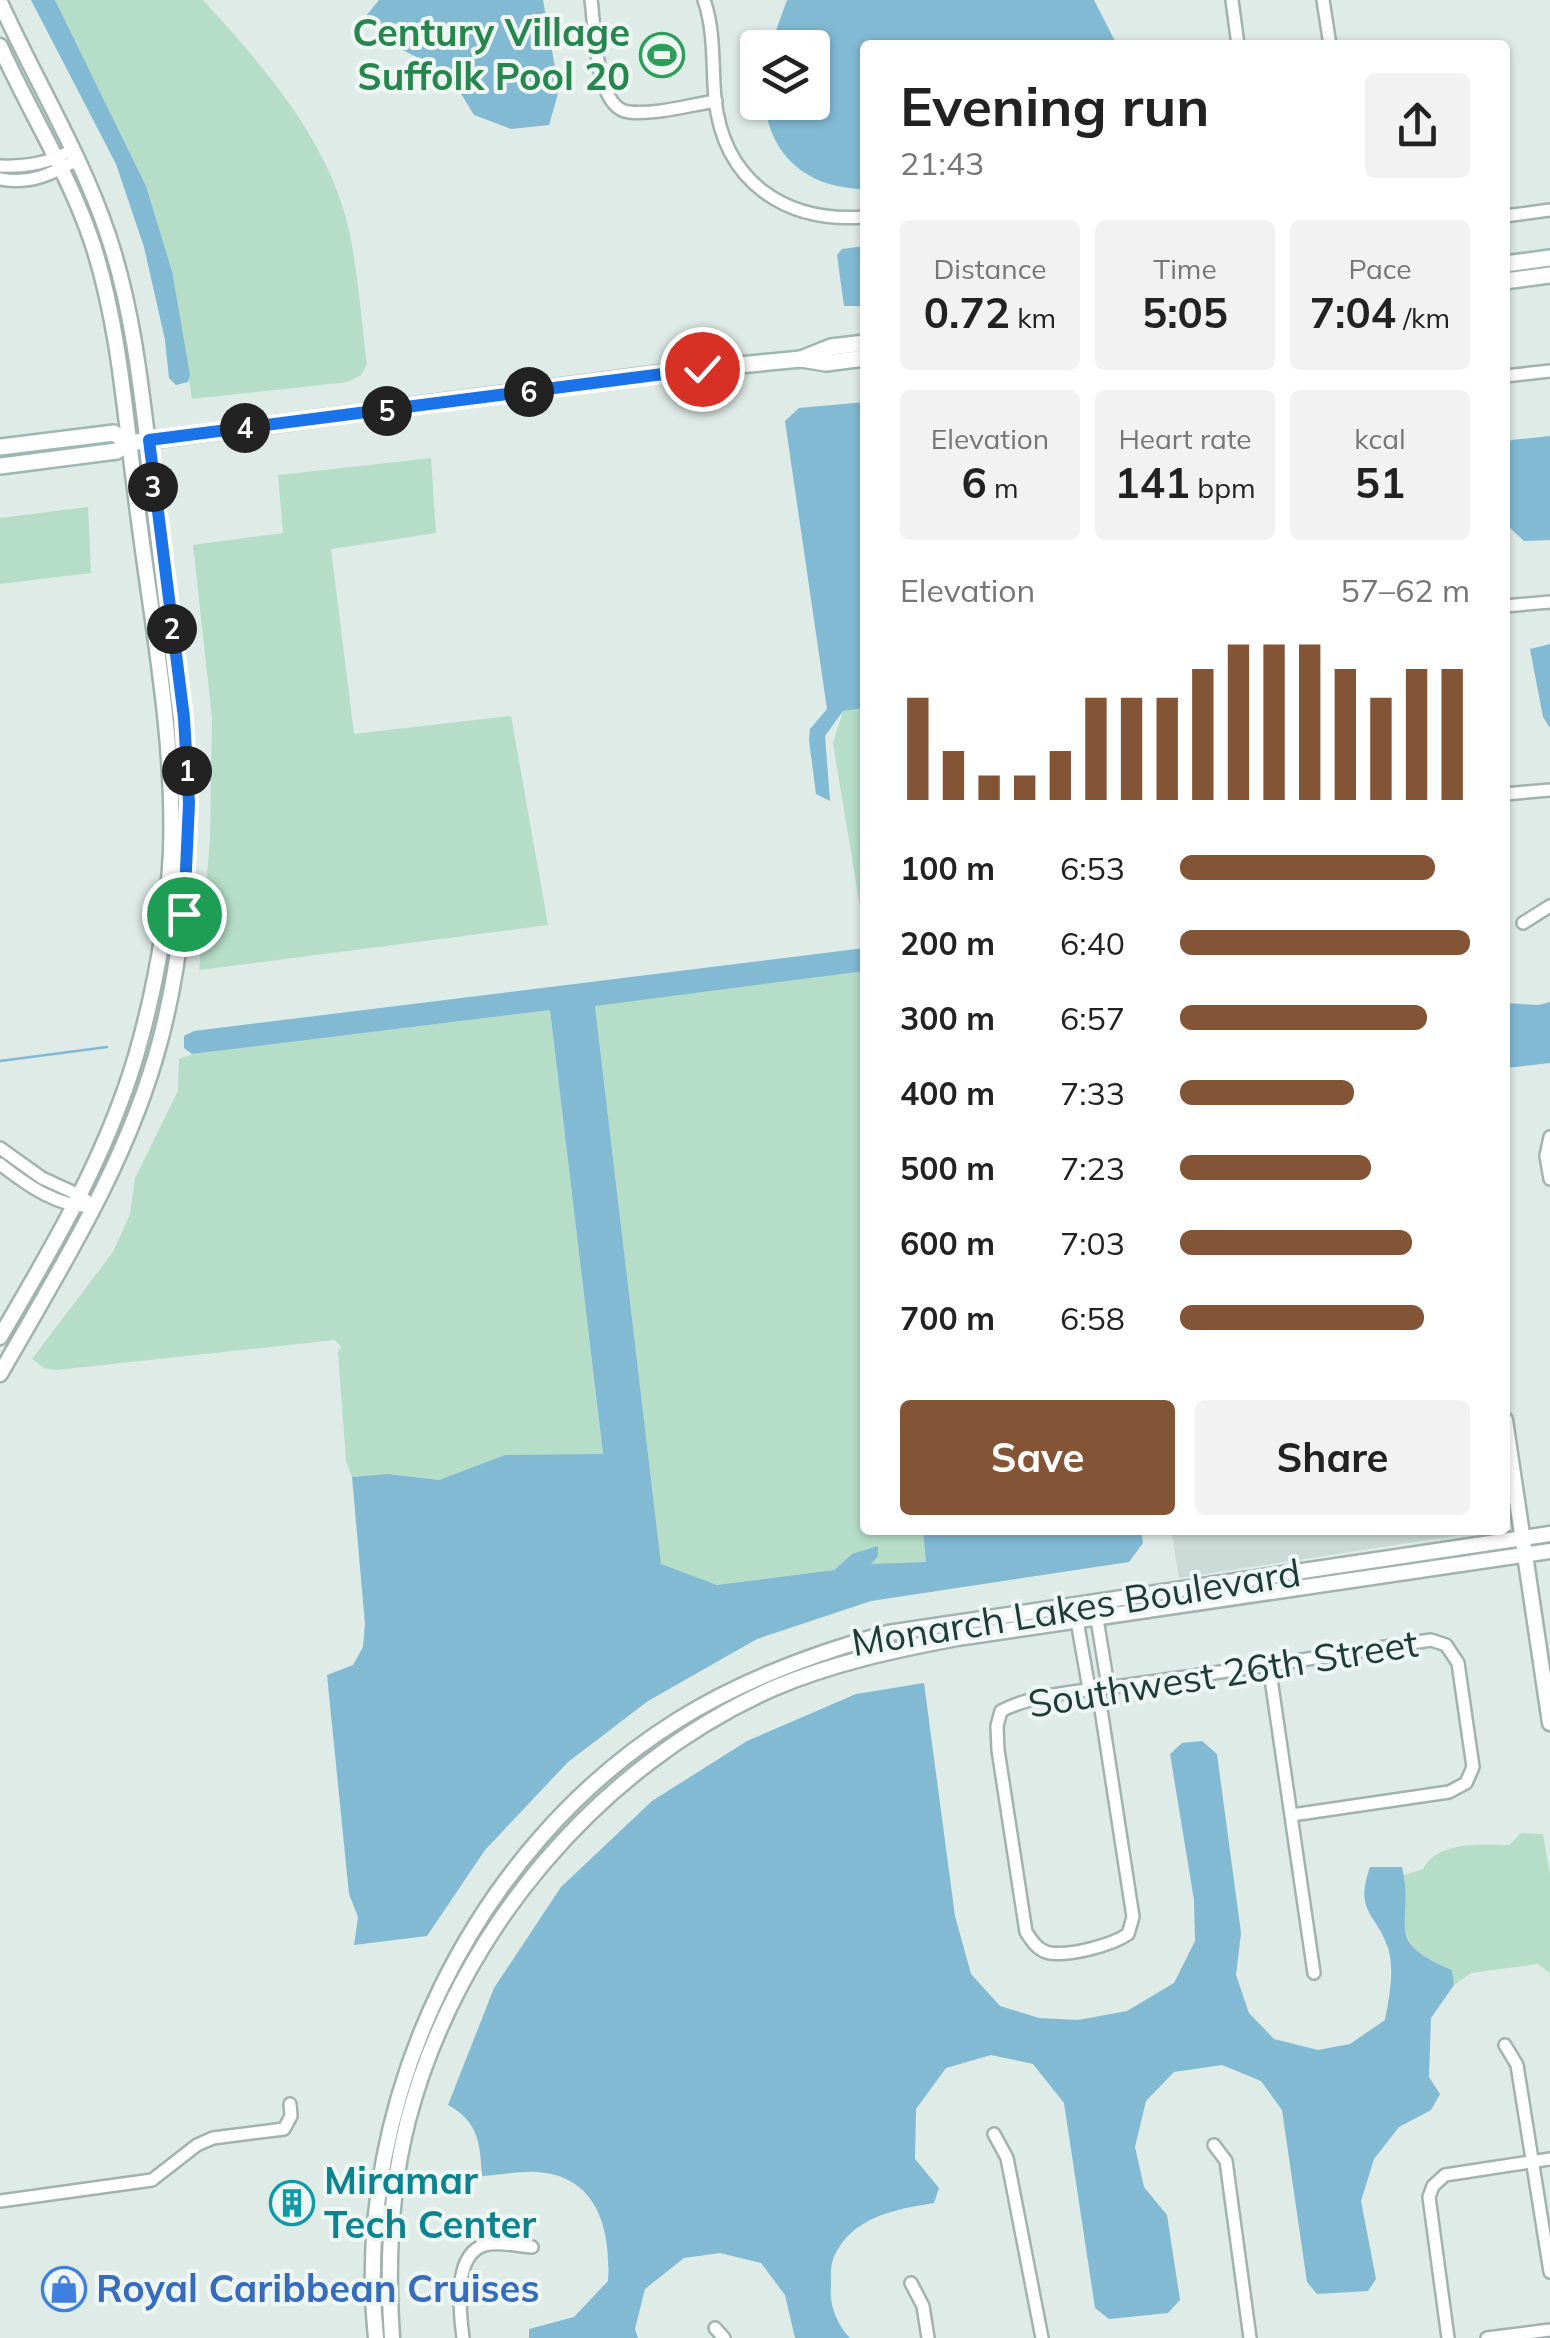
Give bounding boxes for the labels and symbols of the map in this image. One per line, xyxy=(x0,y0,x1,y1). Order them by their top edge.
place label: Century Village Suffolk Pool 20 xyxy=(352,8,630,100)
sports icon: Century Village Suffolk Pool 20 xyxy=(639,32,685,78)
pin xyxy=(660,327,745,412)
pin: 6 xyxy=(504,367,554,417)
pin: 5 xyxy=(362,386,412,436)
pin: 4 xyxy=(220,403,270,453)
pin: 3 xyxy=(128,462,178,512)
pin: 2 xyxy=(147,604,197,654)
pin: 1 xyxy=(162,746,212,796)
pin xyxy=(142,872,227,957)
street label: Monarch Lakes Boulevard xyxy=(848,1548,1304,1666)
street label: Southwest 26th Street xyxy=(1024,1618,1421,1728)
place label: Miramar Tech Center xyxy=(324,2156,536,2248)
building icon: Miramar Tech Center xyxy=(269,2180,315,2226)
place label: Royal Caribbean Cruises xyxy=(96,2264,539,2312)
shop icon: Royal Caribbean Cruises xyxy=(41,2266,87,2312)

